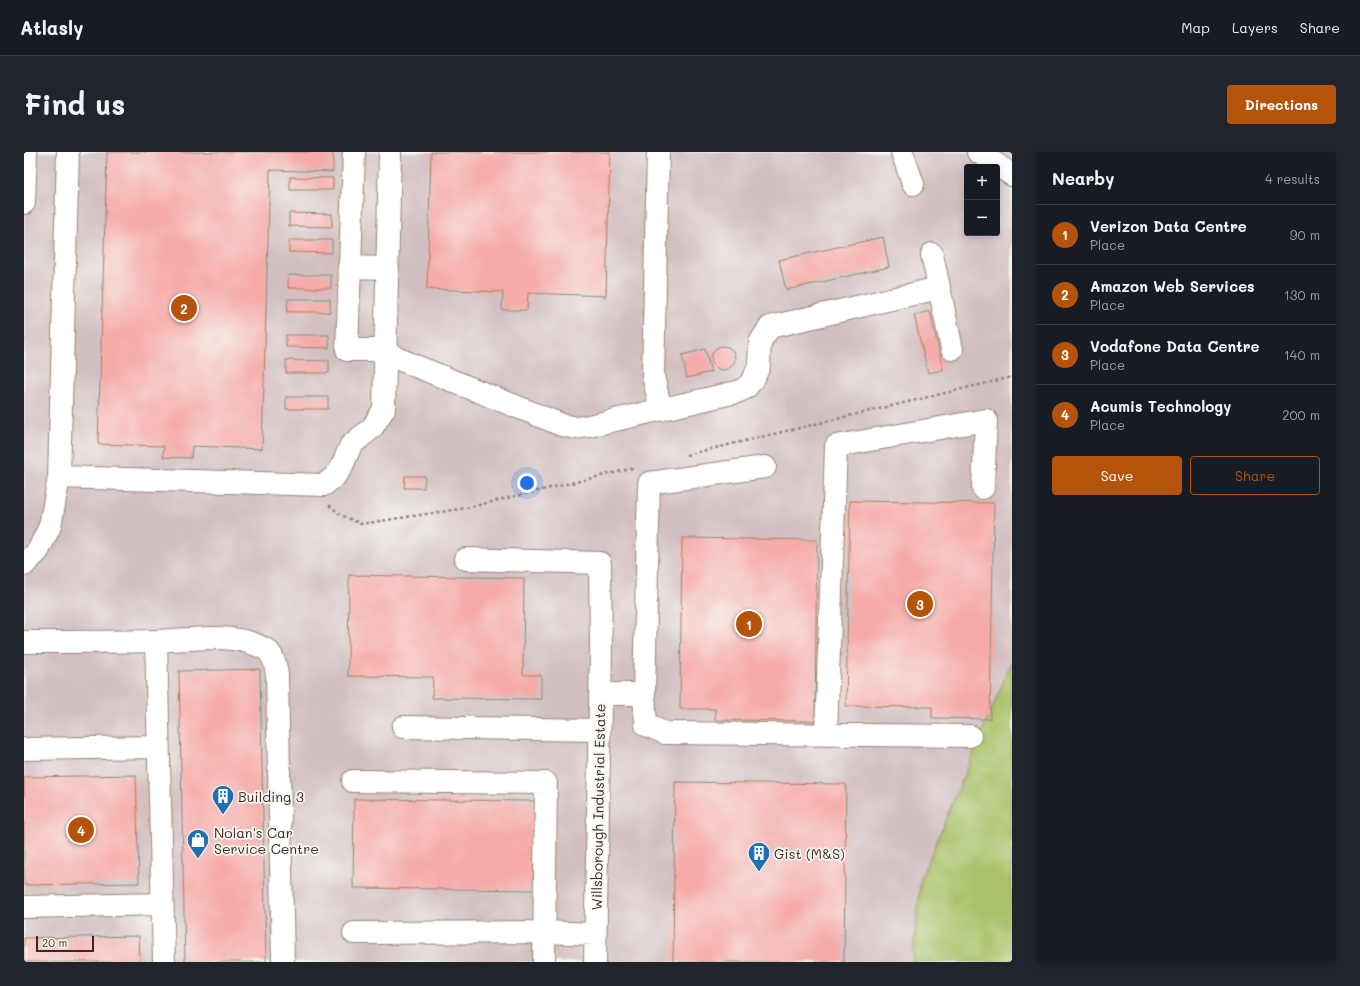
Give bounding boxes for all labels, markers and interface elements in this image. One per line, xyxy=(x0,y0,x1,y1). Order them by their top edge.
text: Atlasly xyxy=(20,15,83,40)
text: Map xyxy=(1181,18,1210,37)
text: Layers xyxy=(1232,18,1278,37)
text: Share xyxy=(1300,18,1340,37)
button: Directions xyxy=(1227,85,1336,124)
text: Find us xyxy=(24,86,125,122)
map controls xyxy=(964,164,1000,236)
button: + xyxy=(964,164,1000,200)
text: Nearby xyxy=(1052,167,1114,189)
text: 4 results xyxy=(1265,170,1320,187)
button: − xyxy=(964,200,1000,236)
text: Verizon Data Centre xyxy=(1090,216,1247,236)
text: 1 xyxy=(1062,226,1068,243)
text: 90 m xyxy=(1290,226,1320,243)
text: Place xyxy=(1090,236,1125,253)
text: Amazon Web Services xyxy=(1090,276,1255,296)
text: 2 xyxy=(1061,286,1069,303)
text: 130 m xyxy=(1284,286,1320,303)
pin: 2 xyxy=(171,293,197,323)
text: Place xyxy=(1090,296,1125,313)
text: Vodafone Data Centre xyxy=(1090,336,1260,356)
text: 3 xyxy=(1061,346,1069,363)
text: 140 m xyxy=(1284,346,1320,363)
text: Place xyxy=(1090,356,1125,373)
text: Acumis Technology xyxy=(1090,396,1231,416)
text: 4 xyxy=(1061,406,1069,423)
text: 200 m xyxy=(1282,406,1320,423)
text: Place xyxy=(1090,416,1125,433)
button: Save xyxy=(1052,456,1182,495)
button: Share xyxy=(1190,456,1320,495)
your location xyxy=(517,473,537,493)
pin: 3 xyxy=(907,589,933,619)
pin: 1 xyxy=(736,609,762,639)
street label: Willsborough Industrial Estate xyxy=(587,703,609,911)
building icon: Building 3 xyxy=(210,783,236,816)
place label: Building 3 xyxy=(238,787,304,806)
pin: 4 xyxy=(68,815,94,845)
place label: Nolan's Car Service Centre xyxy=(214,823,319,858)
shop icon: Nolan's Car Service Centre xyxy=(185,827,211,860)
building icon: Gist (M&S) xyxy=(746,840,772,873)
place label: Gist (M&S) xyxy=(774,844,845,863)
scale bar xyxy=(36,934,94,953)
text: 20 m xyxy=(42,935,67,950)

